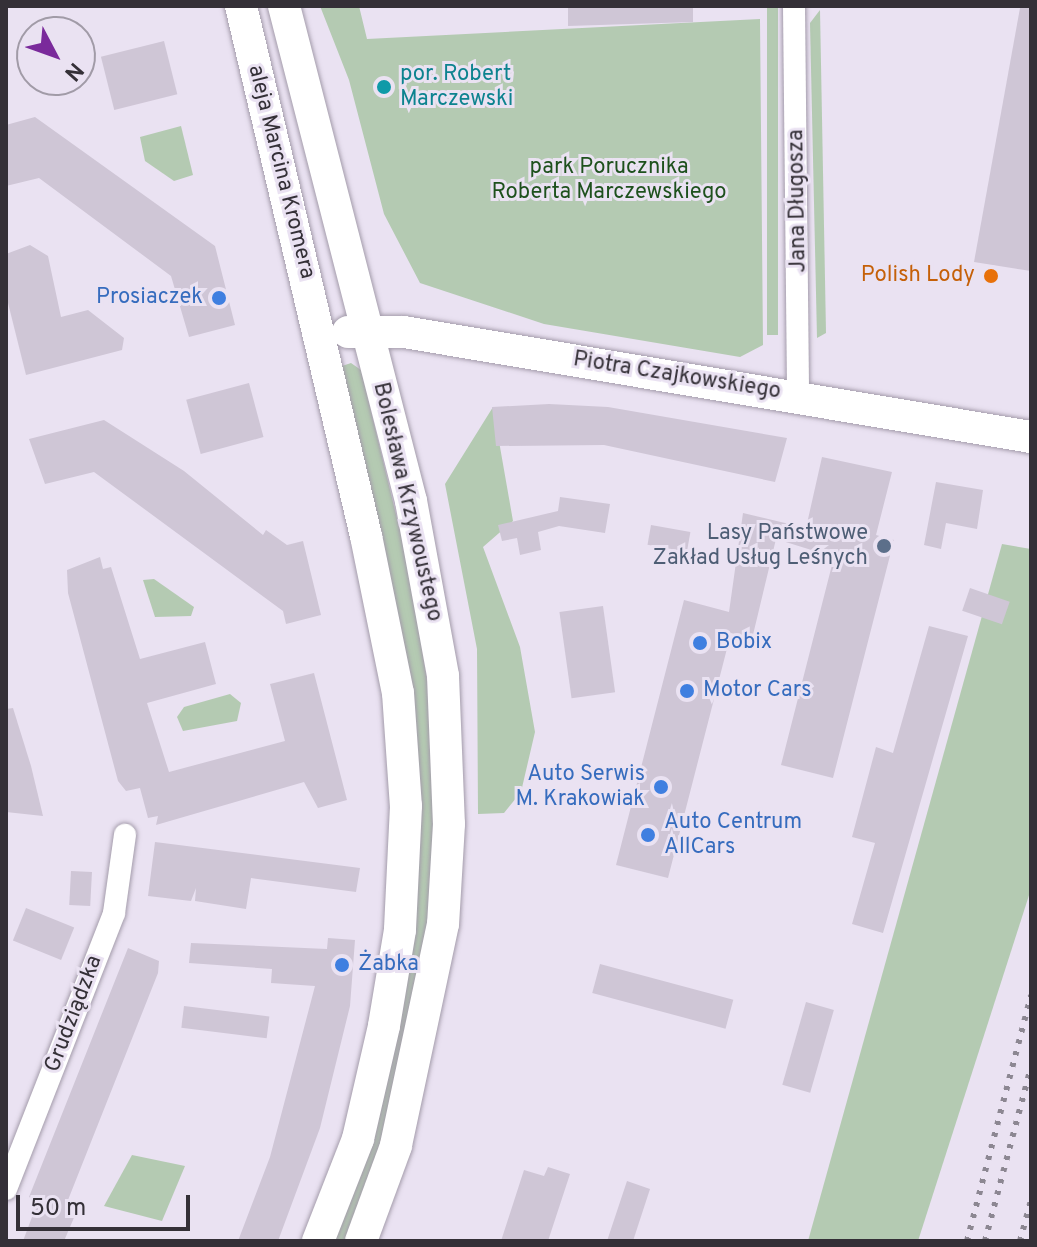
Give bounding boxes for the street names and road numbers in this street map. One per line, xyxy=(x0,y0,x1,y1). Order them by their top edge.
street label: aleja Marcina Kromera xyxy=(242,62,320,282)
street label: Jana Długosza xyxy=(784,129,812,273)
street label: Piotra Czajkowskiego xyxy=(571,347,783,405)
street label: Bolesława Krzywoustego xyxy=(367,380,447,624)
street label: Grudziądzka xyxy=(40,952,108,1076)

